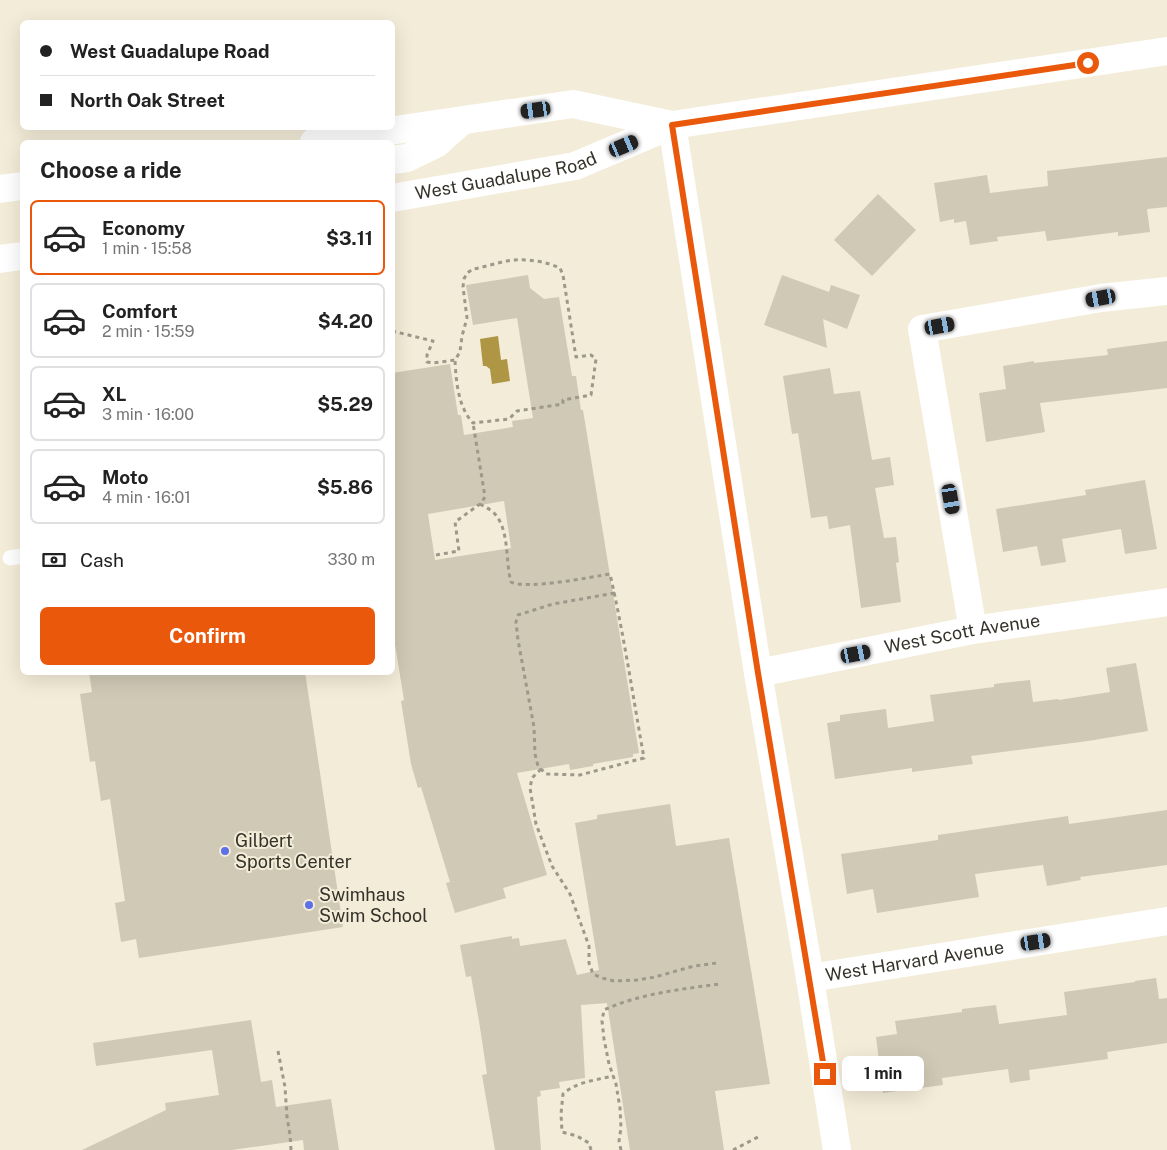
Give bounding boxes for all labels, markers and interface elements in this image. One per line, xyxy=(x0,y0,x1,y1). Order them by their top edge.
text: West Guadalupe Road xyxy=(70,40,270,62)
route start xyxy=(1077,52,1099,74)
text: North Oak Street xyxy=(70,89,225,111)
car xyxy=(520,100,551,120)
car xyxy=(607,133,640,159)
street label: West Guadalupe Road xyxy=(413,147,600,204)
text: Choose a ride xyxy=(40,157,182,183)
icon: car xyxy=(42,215,87,260)
text: Economy xyxy=(102,217,185,239)
text: $3.11 xyxy=(326,227,373,249)
text: 1 min · 15:58 xyxy=(102,239,192,258)
car xyxy=(1084,288,1117,308)
icon: car xyxy=(42,298,87,343)
text: Comfort xyxy=(102,300,178,322)
text: $4.20 xyxy=(318,310,373,332)
car xyxy=(923,316,956,336)
text: 2 min · 15:59 xyxy=(102,322,195,341)
icon: car xyxy=(42,381,87,426)
text: XL xyxy=(102,383,127,405)
text: $5.29 xyxy=(317,393,373,415)
text: 3 min · 16:00 xyxy=(102,405,194,424)
icon: car xyxy=(42,464,87,509)
text: Moto xyxy=(102,466,148,488)
text: $5.86 xyxy=(317,476,373,498)
car xyxy=(941,483,960,515)
text: 4 min · 16:01 xyxy=(102,488,191,507)
icon: cash xyxy=(40,546,68,574)
text: Cash xyxy=(80,549,124,571)
text: 330 m xyxy=(328,550,375,569)
button: Confirm xyxy=(40,607,375,665)
street label: West Scott Avenue xyxy=(882,609,1041,657)
car xyxy=(839,644,872,664)
place label: Gilbert Sports Center xyxy=(235,830,352,872)
marker: Gilbert Sports Center xyxy=(219,845,231,857)
place label: Swimhaus Swim School xyxy=(319,884,428,926)
marker: Swimhaus Swim School xyxy=(303,899,315,911)
car xyxy=(1020,932,1051,952)
street label: West Harvard Avenue xyxy=(824,936,1005,985)
callout: 1 min xyxy=(842,1056,925,1092)
route end xyxy=(814,1063,836,1085)
text: 1 min xyxy=(864,1064,902,1083)

